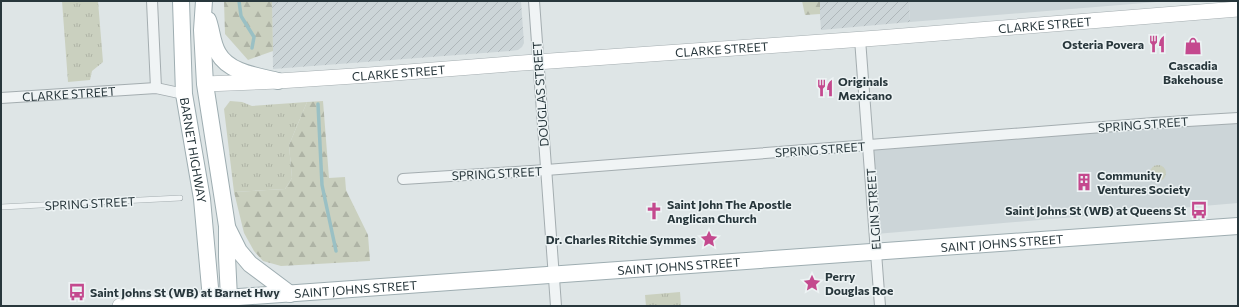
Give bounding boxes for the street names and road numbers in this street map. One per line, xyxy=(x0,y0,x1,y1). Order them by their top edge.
street label: CLARKE STREET xyxy=(998,14,1092,35)
street label: CLARKE STREET xyxy=(675,39,769,59)
street label: DOUGLAS STREET xyxy=(529,41,551,147)
street label: CLARKE STREET xyxy=(352,62,446,83)
street label: CLARKE STREET xyxy=(22,84,116,104)
street label: BARNET HIGHWAY xyxy=(178,96,210,204)
street label: SPRING STREET xyxy=(1097,114,1189,134)
street label: SPRING STREET xyxy=(774,139,866,159)
street label: SPRING STREET xyxy=(451,164,543,182)
street label: ELGIN STREET xyxy=(863,167,883,250)
street label: SPRING STREET xyxy=(44,194,136,212)
street label: SAINT JOHNS STREET xyxy=(940,231,1064,254)
street label: SAINT JOHNS STREET xyxy=(617,254,741,277)
street label: SAINT JOHNS STREET xyxy=(294,277,418,300)

